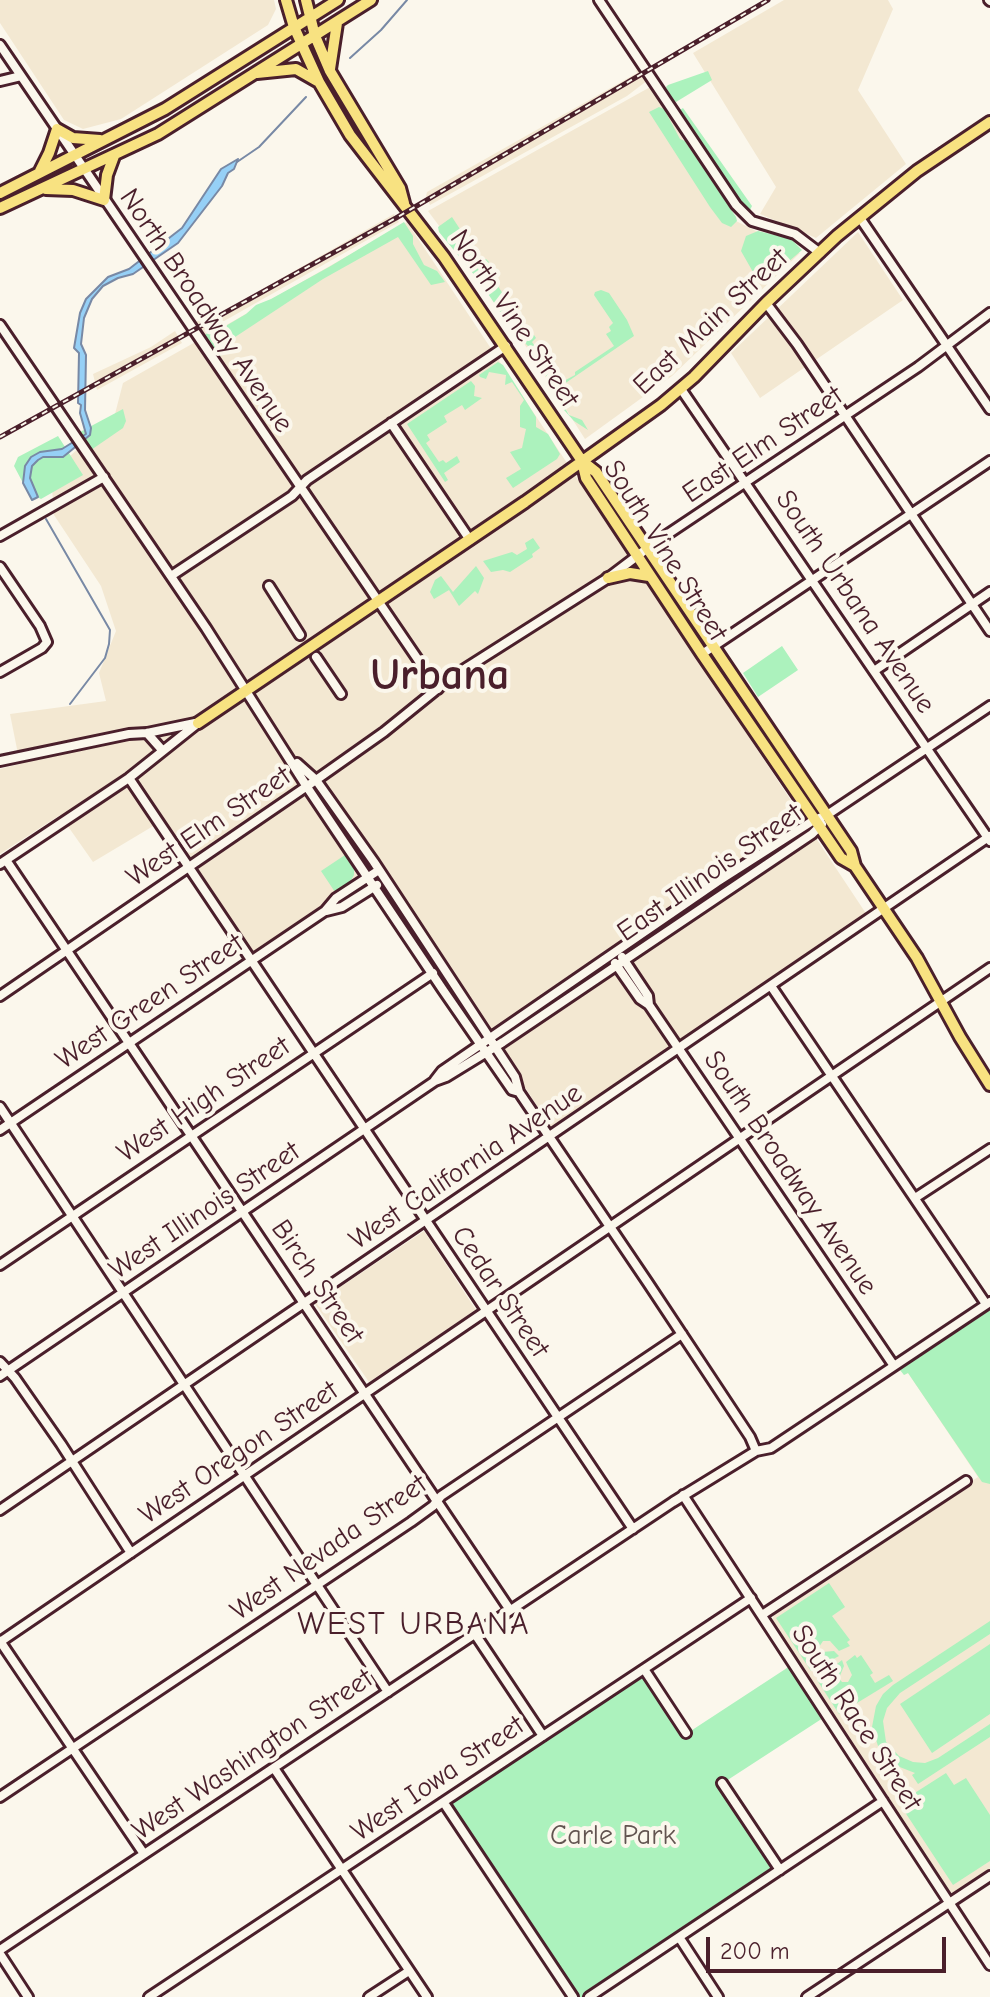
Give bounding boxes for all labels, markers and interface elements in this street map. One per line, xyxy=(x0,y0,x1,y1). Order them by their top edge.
street label: North Broadway Avenue xyxy=(112,183,300,439)
street label: North Vine Street xyxy=(442,224,586,414)
street label: East Main Street xyxy=(627,242,795,402)
street label: East Elm Street xyxy=(677,379,849,511)
street label: South Vine Street xyxy=(596,454,734,648)
street label: South Urbana Avenue xyxy=(768,484,942,720)
district label: Urbana xyxy=(371,651,509,703)
street label: West Elm Street xyxy=(120,760,298,894)
street label: East Illinois Street xyxy=(611,797,809,949)
street label: West Green Street xyxy=(50,927,250,1077)
street label: West High Street xyxy=(111,1030,297,1170)
street label: South Broadway Avenue xyxy=(696,1045,884,1301)
street label: West California Avenue xyxy=(343,1077,589,1257)
street label: West Illinois Street xyxy=(103,1135,307,1287)
street label: Birch Street xyxy=(263,1214,371,1350)
street label: Cedar Street xyxy=(444,1220,556,1364)
street label: West Oregon Street xyxy=(133,1374,345,1532)
street label: West Nevada Street xyxy=(224,1468,434,1628)
district label: WEST URBANA xyxy=(297,1606,531,1644)
street label: South Race Street xyxy=(783,1619,929,1817)
street label: West Washington Street xyxy=(126,1662,380,1848)
street label: West Iowa Street xyxy=(345,1709,531,1849)
park label: Carle Park xyxy=(550,1819,676,1853)
scale bar xyxy=(710,1921,950,1971)
text: 200 m xyxy=(720,1937,790,1965)

